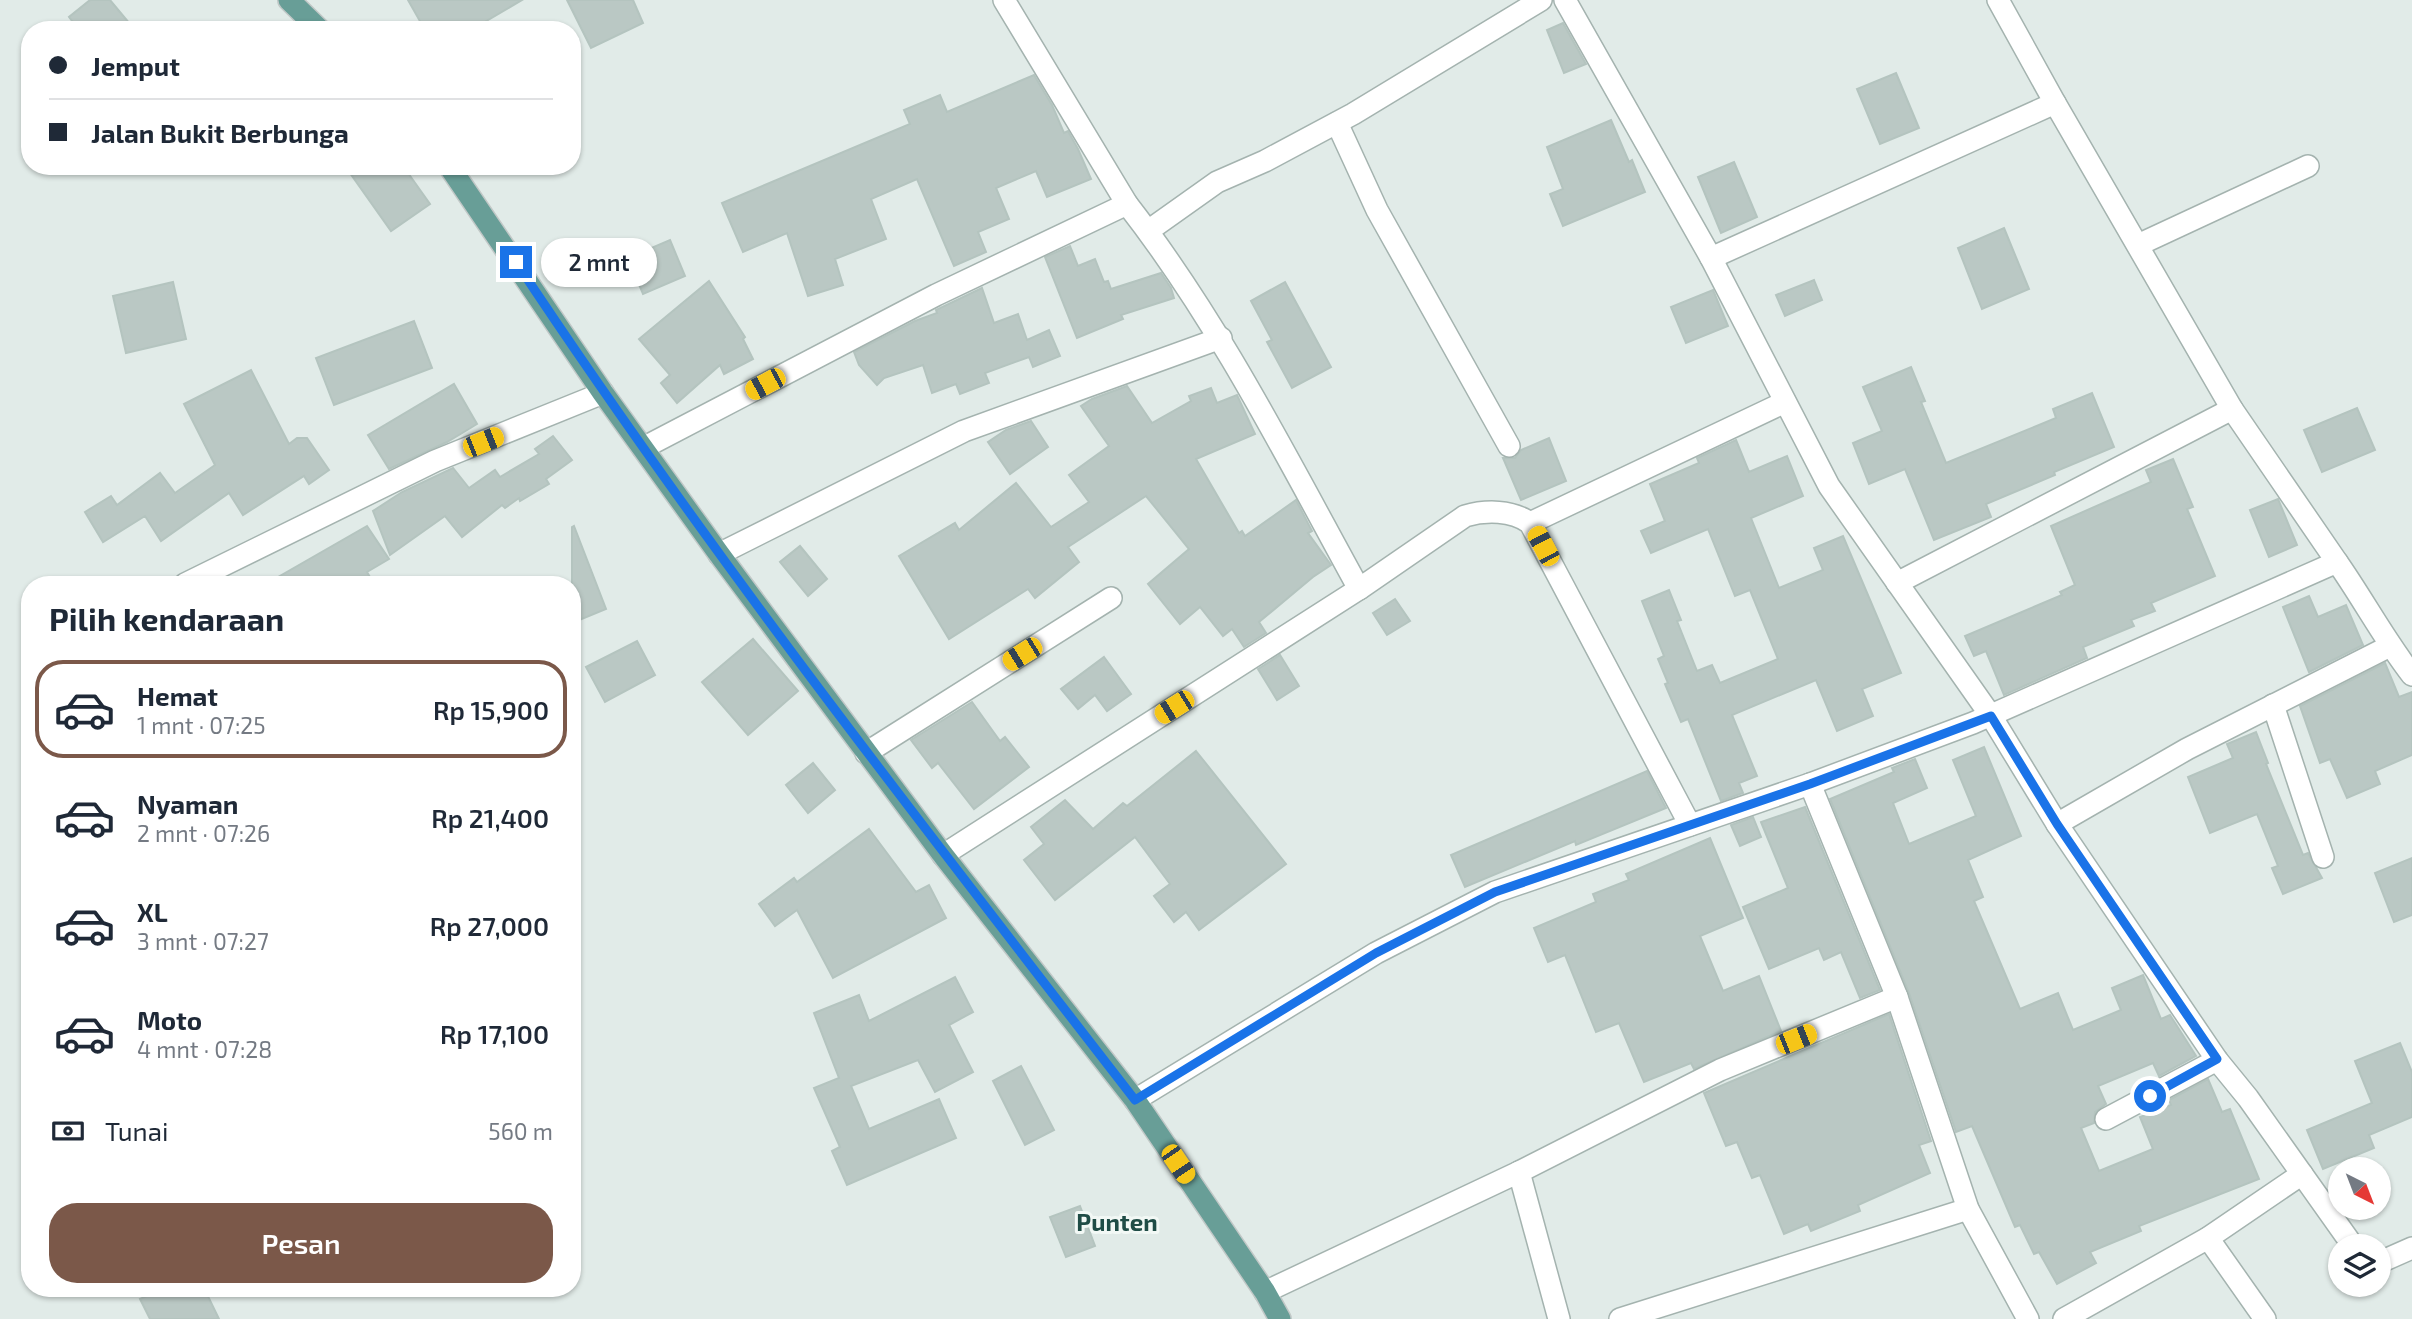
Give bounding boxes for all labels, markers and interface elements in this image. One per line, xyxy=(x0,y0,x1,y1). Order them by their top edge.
text: Jemput xyxy=(91,50,180,81)
text: Jalan Bukit Berbunga xyxy=(91,117,349,148)
callout: 2 mnt xyxy=(540,238,656,286)
route end xyxy=(500,246,532,278)
text: 2 mnt xyxy=(568,248,630,276)
car xyxy=(742,365,789,403)
car xyxy=(460,424,507,460)
car xyxy=(1524,523,1563,569)
text: Pilih kendaraan xyxy=(49,599,284,637)
car xyxy=(999,634,1046,674)
icon: car xyxy=(53,678,116,741)
text: Hemat xyxy=(137,680,218,711)
car xyxy=(1151,687,1198,727)
text: Rp 15,900 xyxy=(433,694,549,725)
text: 1 mnt · 07:25 xyxy=(137,711,266,739)
icon: car xyxy=(53,786,116,849)
text: Nyaman xyxy=(137,788,238,819)
text: Rp 21,400 xyxy=(431,802,549,833)
text: 2 mnt · 07:26 xyxy=(137,819,270,847)
icon: car xyxy=(53,894,116,957)
text: XL xyxy=(137,896,168,927)
text: Rp 27,000 xyxy=(430,910,549,941)
text: 3 mnt · 07:27 xyxy=(137,927,269,955)
icon: car xyxy=(53,1002,116,1065)
text: Moto xyxy=(137,1004,202,1035)
text: Rp 17,100 xyxy=(440,1018,549,1049)
car xyxy=(1773,1021,1820,1057)
text: 4 mnt · 07:28 xyxy=(137,1035,272,1063)
route start xyxy=(2134,1080,2166,1112)
icon: cash xyxy=(49,1112,87,1150)
text: Tunai xyxy=(105,1115,168,1146)
text: 560 m xyxy=(488,1117,553,1145)
car xyxy=(1158,1141,1199,1187)
north arrow xyxy=(2328,1157,2390,1220)
map controls xyxy=(2328,1157,2391,1297)
button: Pesan xyxy=(49,1203,553,1283)
district label: Punten xyxy=(1076,1207,1158,1236)
button: layers xyxy=(2328,1234,2391,1297)

